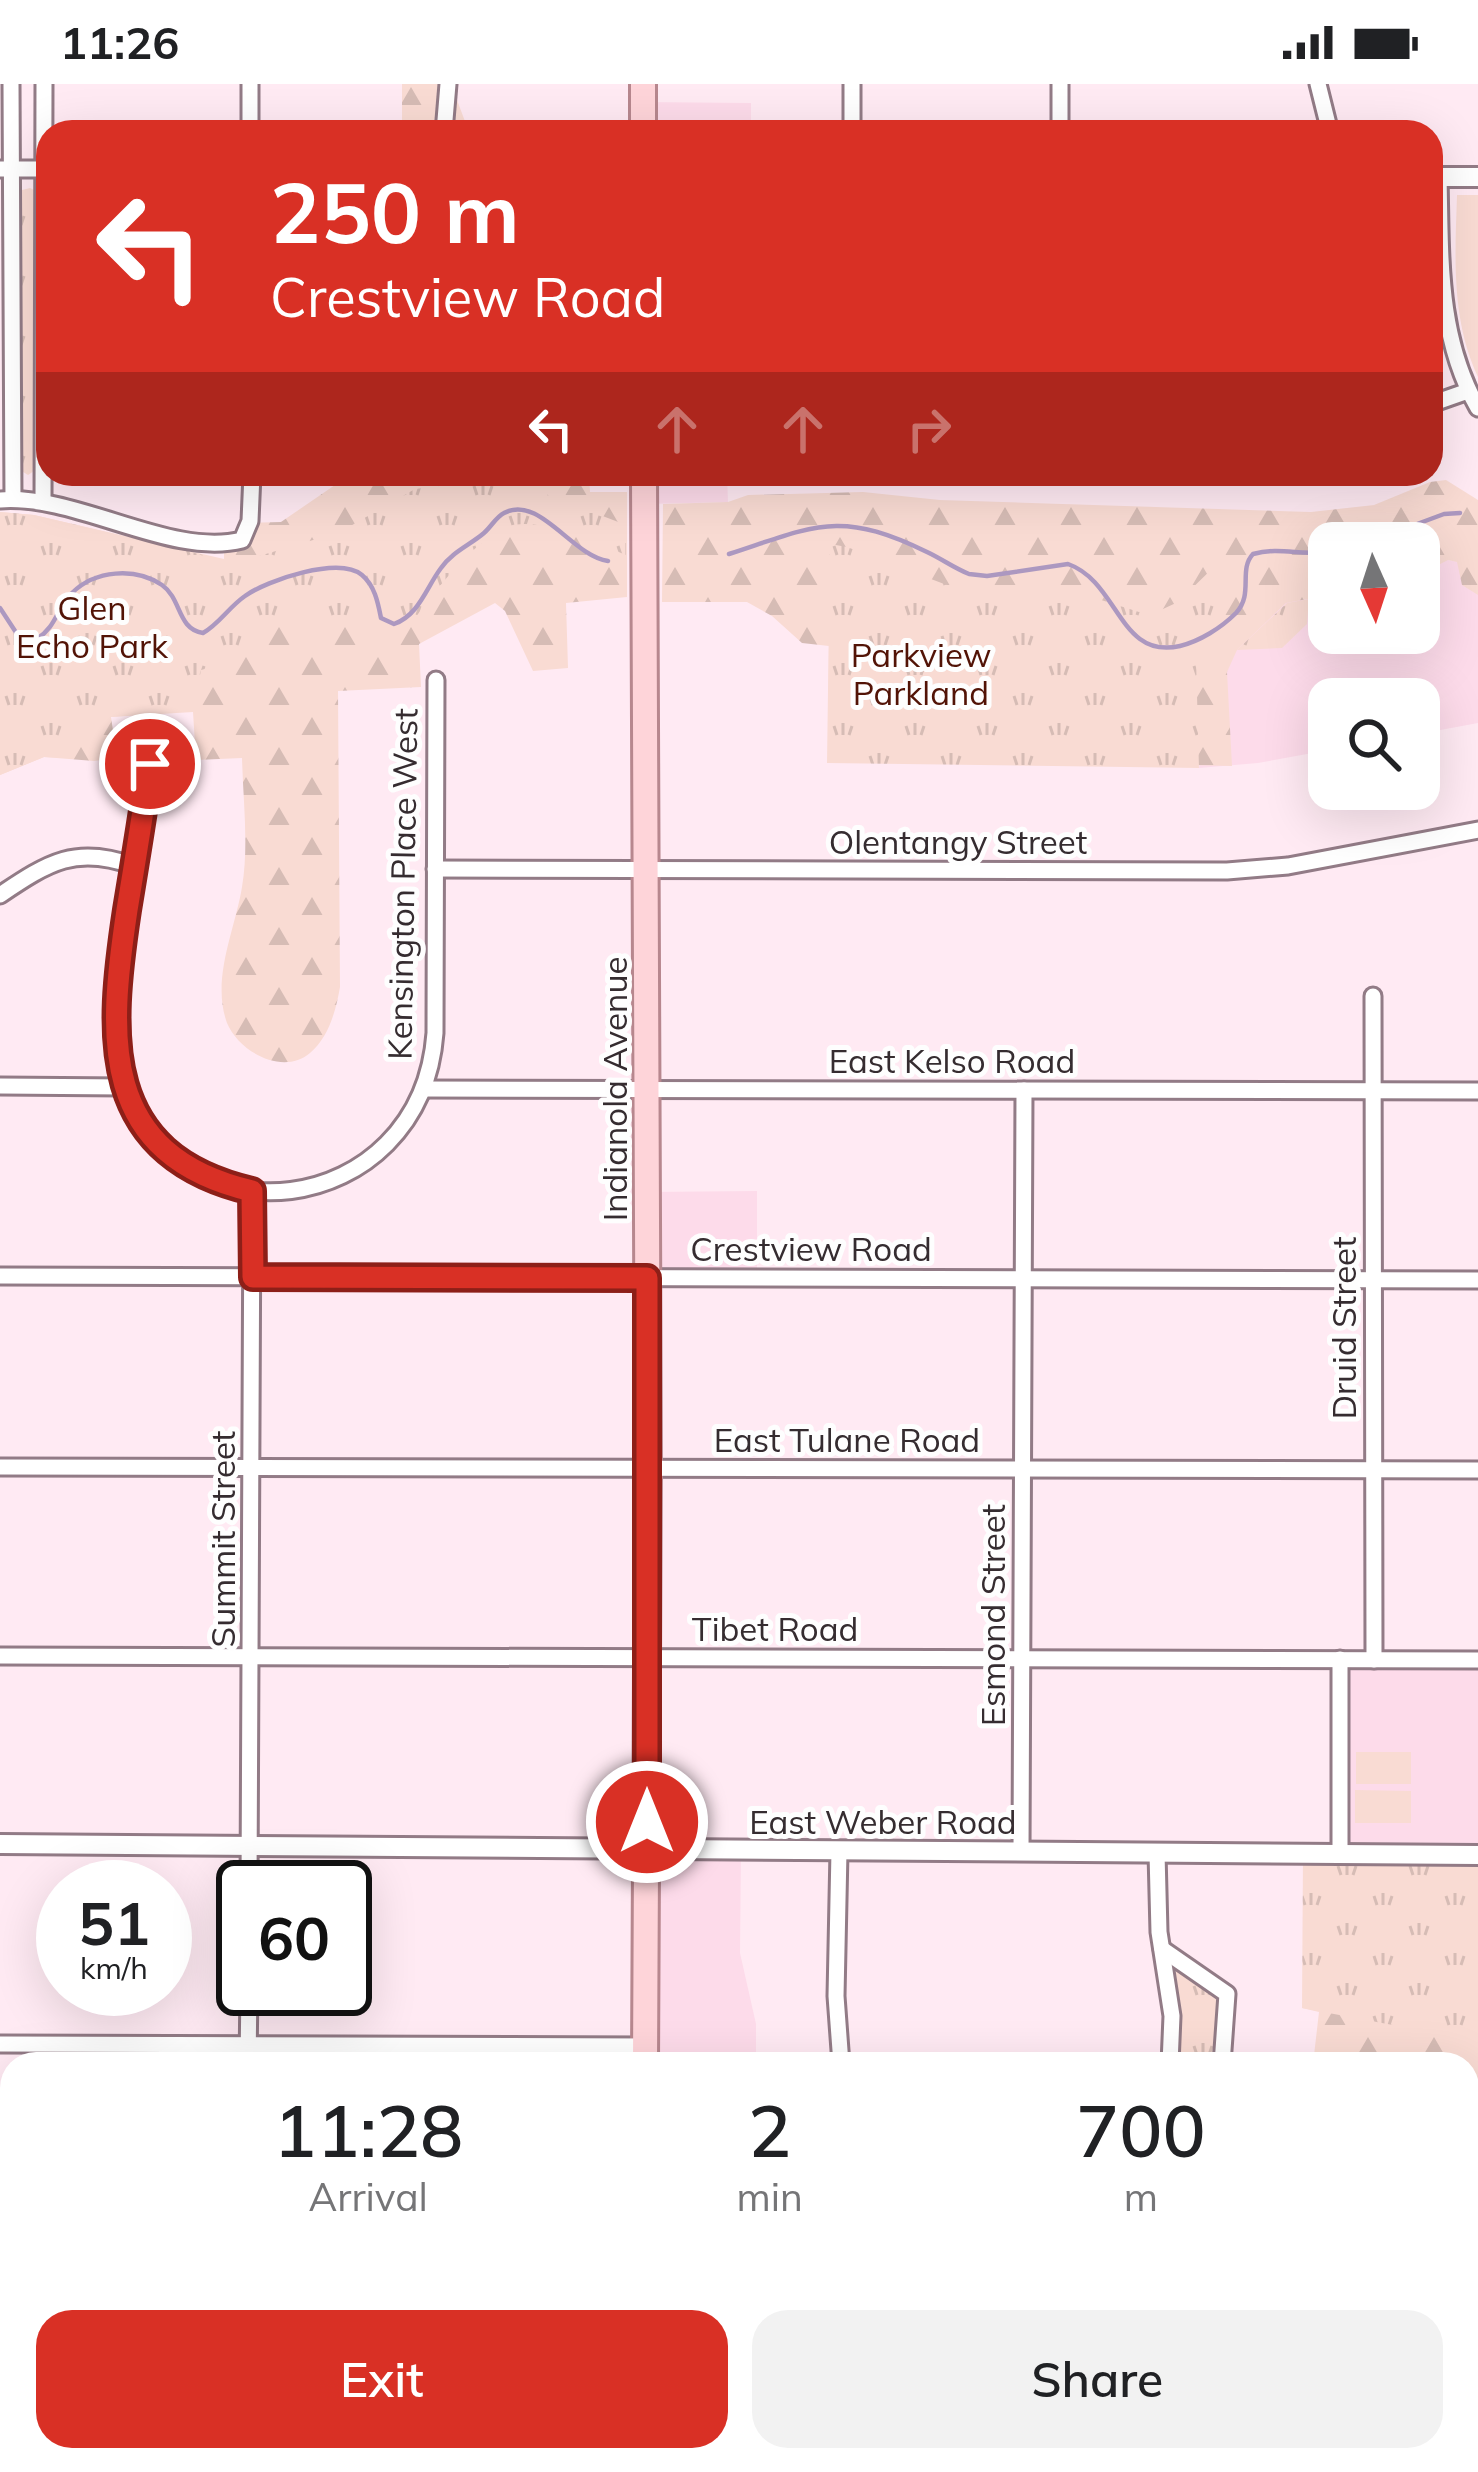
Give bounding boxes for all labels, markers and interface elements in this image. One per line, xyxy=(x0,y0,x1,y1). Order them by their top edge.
text: 11:26 xyxy=(60,14,179,70)
text: 250 m xyxy=(270,159,520,264)
icon: left xyxy=(72,168,228,324)
text: Crestview Road xyxy=(270,263,665,331)
icon: left xyxy=(518,396,584,462)
icon: ahead xyxy=(644,396,710,462)
icon: ahead xyxy=(770,396,836,462)
icon: right xyxy=(896,396,962,462)
north arrow xyxy=(1308,522,1440,654)
map controls xyxy=(1308,522,1440,810)
park label: Glen Echo Park xyxy=(16,587,169,666)
park label: Parkview Parkland xyxy=(851,634,991,713)
button: search xyxy=(1308,678,1440,810)
street label: Kensington Place West xyxy=(378,708,426,1060)
pin xyxy=(99,713,201,815)
icon: arrive xyxy=(117,731,183,797)
street label: Olentangy Street xyxy=(829,821,1087,862)
street label: Indianola Avenue xyxy=(594,957,635,1221)
street label: East Kelso Road xyxy=(829,1040,1075,1081)
street label: Crestview Road xyxy=(690,1228,932,1269)
street label: Druid Street xyxy=(1323,1236,1364,1420)
street label: East Tulane Road xyxy=(714,1419,980,1460)
street label: Summit Street xyxy=(202,1431,243,1647)
street label: Esmond Street xyxy=(972,1504,1013,1726)
street label: Tibet Road xyxy=(692,1608,858,1649)
position arrow xyxy=(584,1759,710,1885)
street label: East Weber Road xyxy=(749,1801,1017,1842)
speed limit sign: 60 xyxy=(216,1860,372,2016)
text: 51 xyxy=(78,1885,150,1960)
text: km/h xyxy=(80,1949,148,1987)
text: 11:28 xyxy=(273,2085,463,2175)
text: 2 xyxy=(748,2085,791,2175)
text: 700 xyxy=(1076,2085,1206,2175)
text: Arrival xyxy=(309,2172,428,2221)
text: min xyxy=(736,2172,803,2221)
text: m xyxy=(1124,2172,1158,2221)
button: Exit xyxy=(36,2310,728,2448)
button: Share xyxy=(752,2310,1443,2448)

